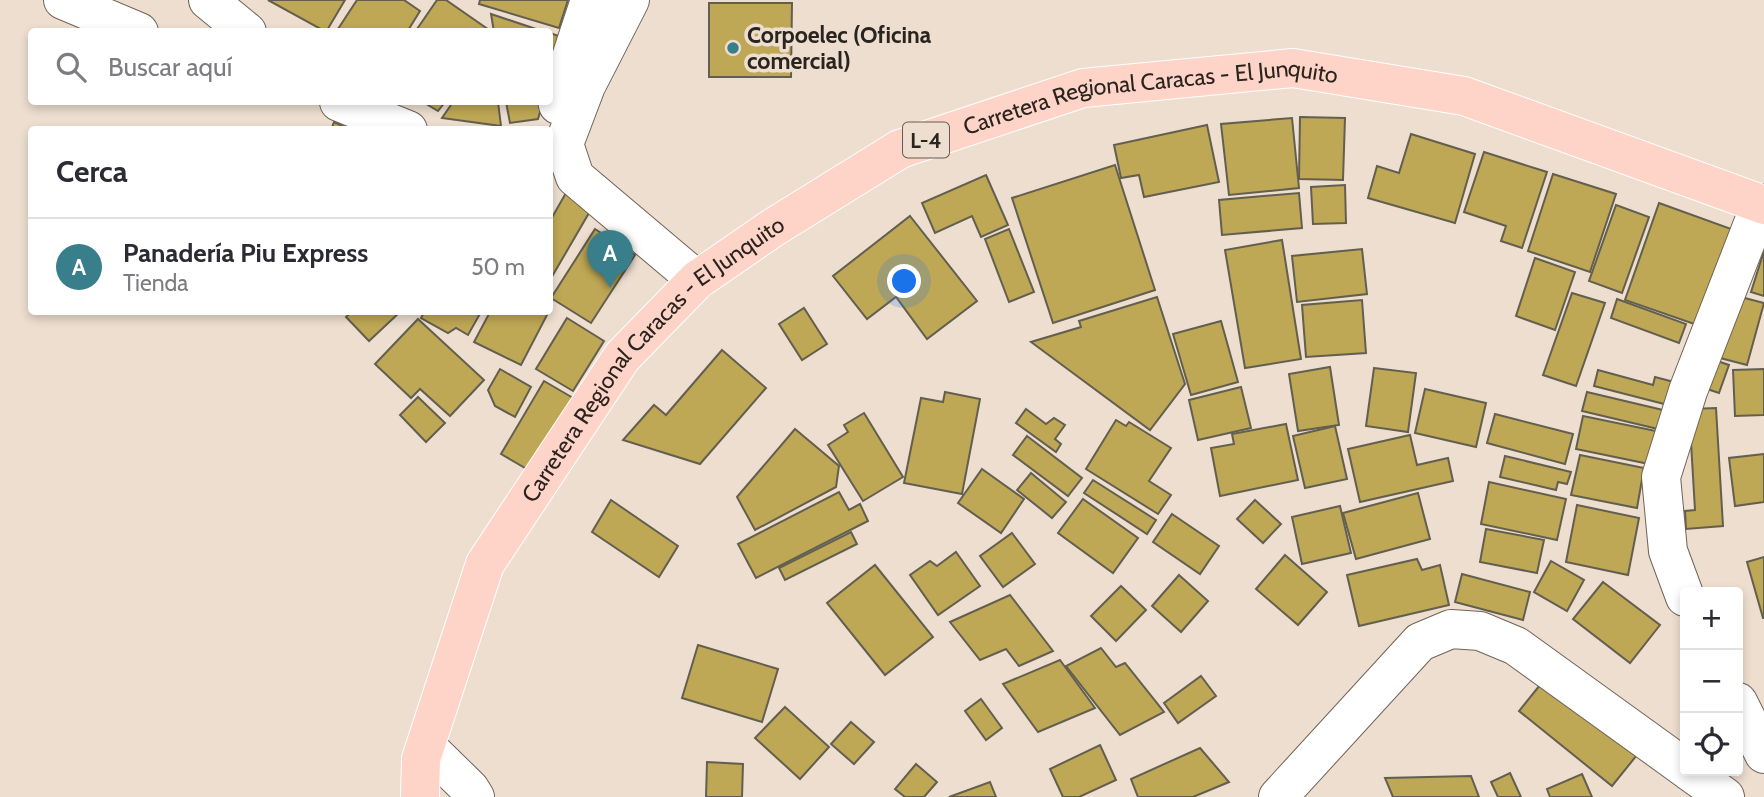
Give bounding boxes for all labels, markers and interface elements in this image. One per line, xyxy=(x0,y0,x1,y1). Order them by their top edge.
place label: Corpoelec (Oficina comercial) xyxy=(747,21,932,75)
search box xyxy=(28,28,553,105)
marker: Corpoelec (Oficina comercial) xyxy=(725,40,741,56)
icon: search xyxy=(52,48,90,86)
text: Buscar aquí xyxy=(108,51,232,83)
street label: Carretera Regional Caracas - El Junquito xyxy=(960,53,1340,141)
road number: L-4 xyxy=(903,122,949,158)
text: Cerca xyxy=(56,153,128,190)
street label: Carretera Regional Caracas - El Junquito xyxy=(516,210,789,508)
pin: A xyxy=(587,230,633,288)
text: Panadería Piu Express xyxy=(123,237,368,269)
text: A xyxy=(72,253,86,281)
text: 50 m xyxy=(471,253,525,281)
your location xyxy=(887,264,921,298)
text: Tienda xyxy=(123,269,188,297)
map controls xyxy=(1680,587,1743,776)
button: + xyxy=(1680,587,1743,650)
button: − xyxy=(1680,650,1743,713)
button: locate xyxy=(1680,713,1743,776)

